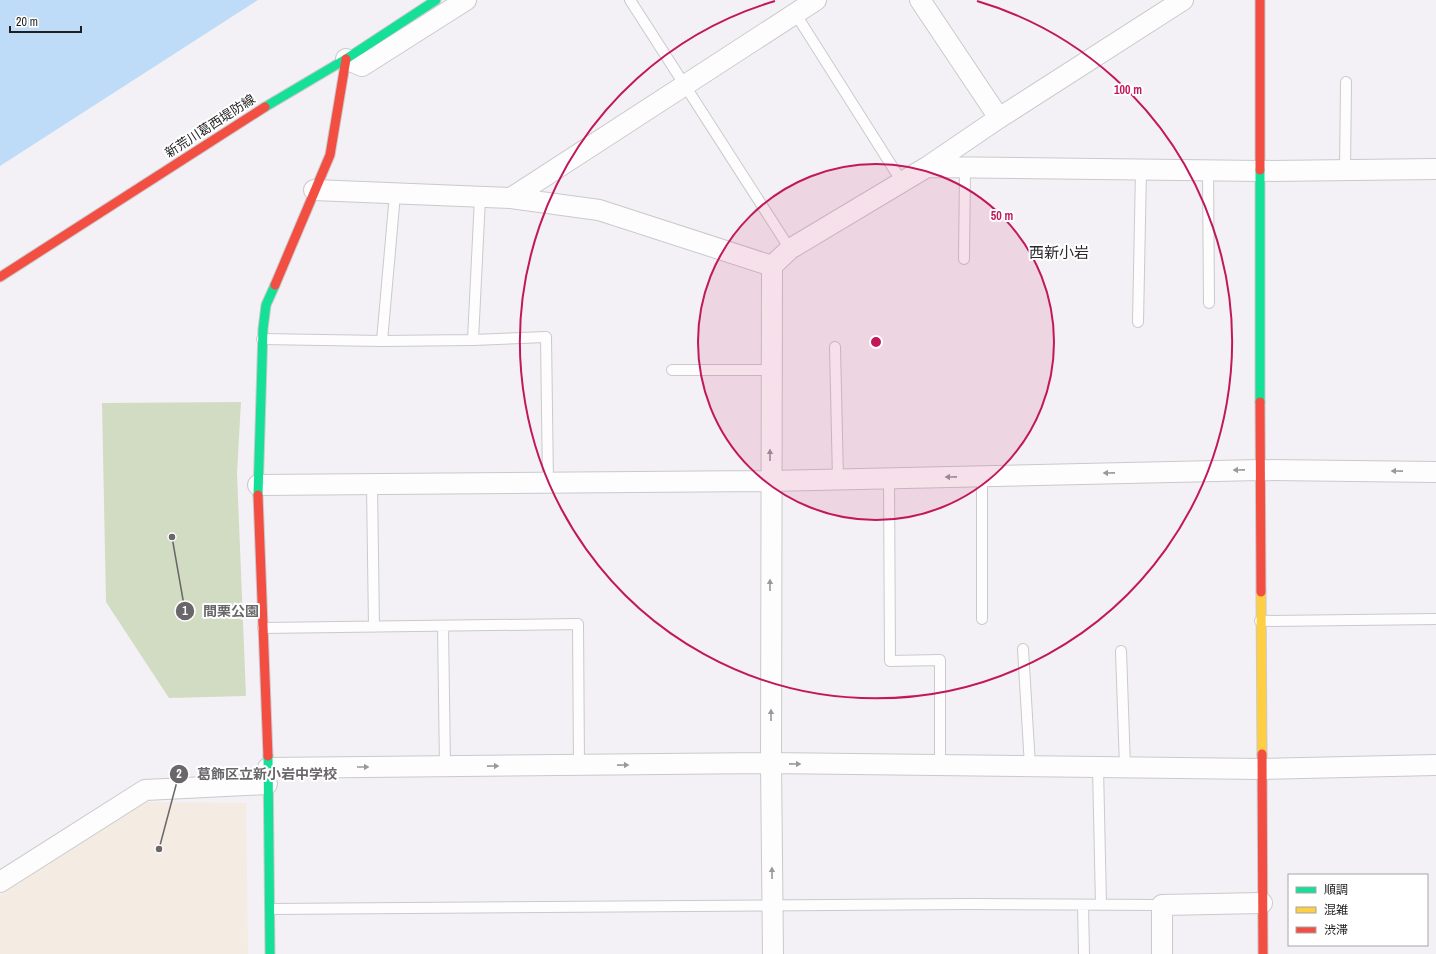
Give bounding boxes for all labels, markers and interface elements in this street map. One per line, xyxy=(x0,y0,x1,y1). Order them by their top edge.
scale bar xyxy=(10,8,81,34)
text: 20 m xyxy=(16,14,38,30)
text: 100 m xyxy=(1114,82,1142,98)
street label: 新荒川葛西堤防線 xyxy=(162,91,258,161)
text: 50 m xyxy=(991,208,1013,224)
district label: 西新小岩 xyxy=(1029,242,1089,263)
centre of rings xyxy=(869,335,883,349)
one-way arrow xyxy=(767,449,774,461)
one-way arrow xyxy=(1232,467,1245,473)
one-way arrow xyxy=(1390,468,1403,474)
one-way arrow xyxy=(1102,470,1115,476)
one-way arrow xyxy=(944,474,957,480)
one-way arrow xyxy=(767,578,773,591)
callout: 間栗公園 xyxy=(175,598,267,624)
text: 間栗公園 xyxy=(203,602,259,620)
text: 1 xyxy=(182,603,188,619)
one-way arrow xyxy=(768,708,774,721)
callout: 葛飾区立新小岩中学校 xyxy=(169,761,345,787)
one-way arrow xyxy=(789,761,802,767)
one-way arrow xyxy=(617,762,630,768)
one-way arrow xyxy=(487,763,500,769)
one-way arrow xyxy=(357,764,370,770)
text: 葛飾区立新小岩中学校 xyxy=(197,765,337,783)
text: 2 xyxy=(176,766,182,782)
one-way arrow xyxy=(769,866,775,879)
legend xyxy=(1288,874,1428,946)
text: 順調 xyxy=(1324,882,1348,898)
text: 混雑 xyxy=(1324,902,1348,918)
text: 渋滞 xyxy=(1324,922,1348,938)

